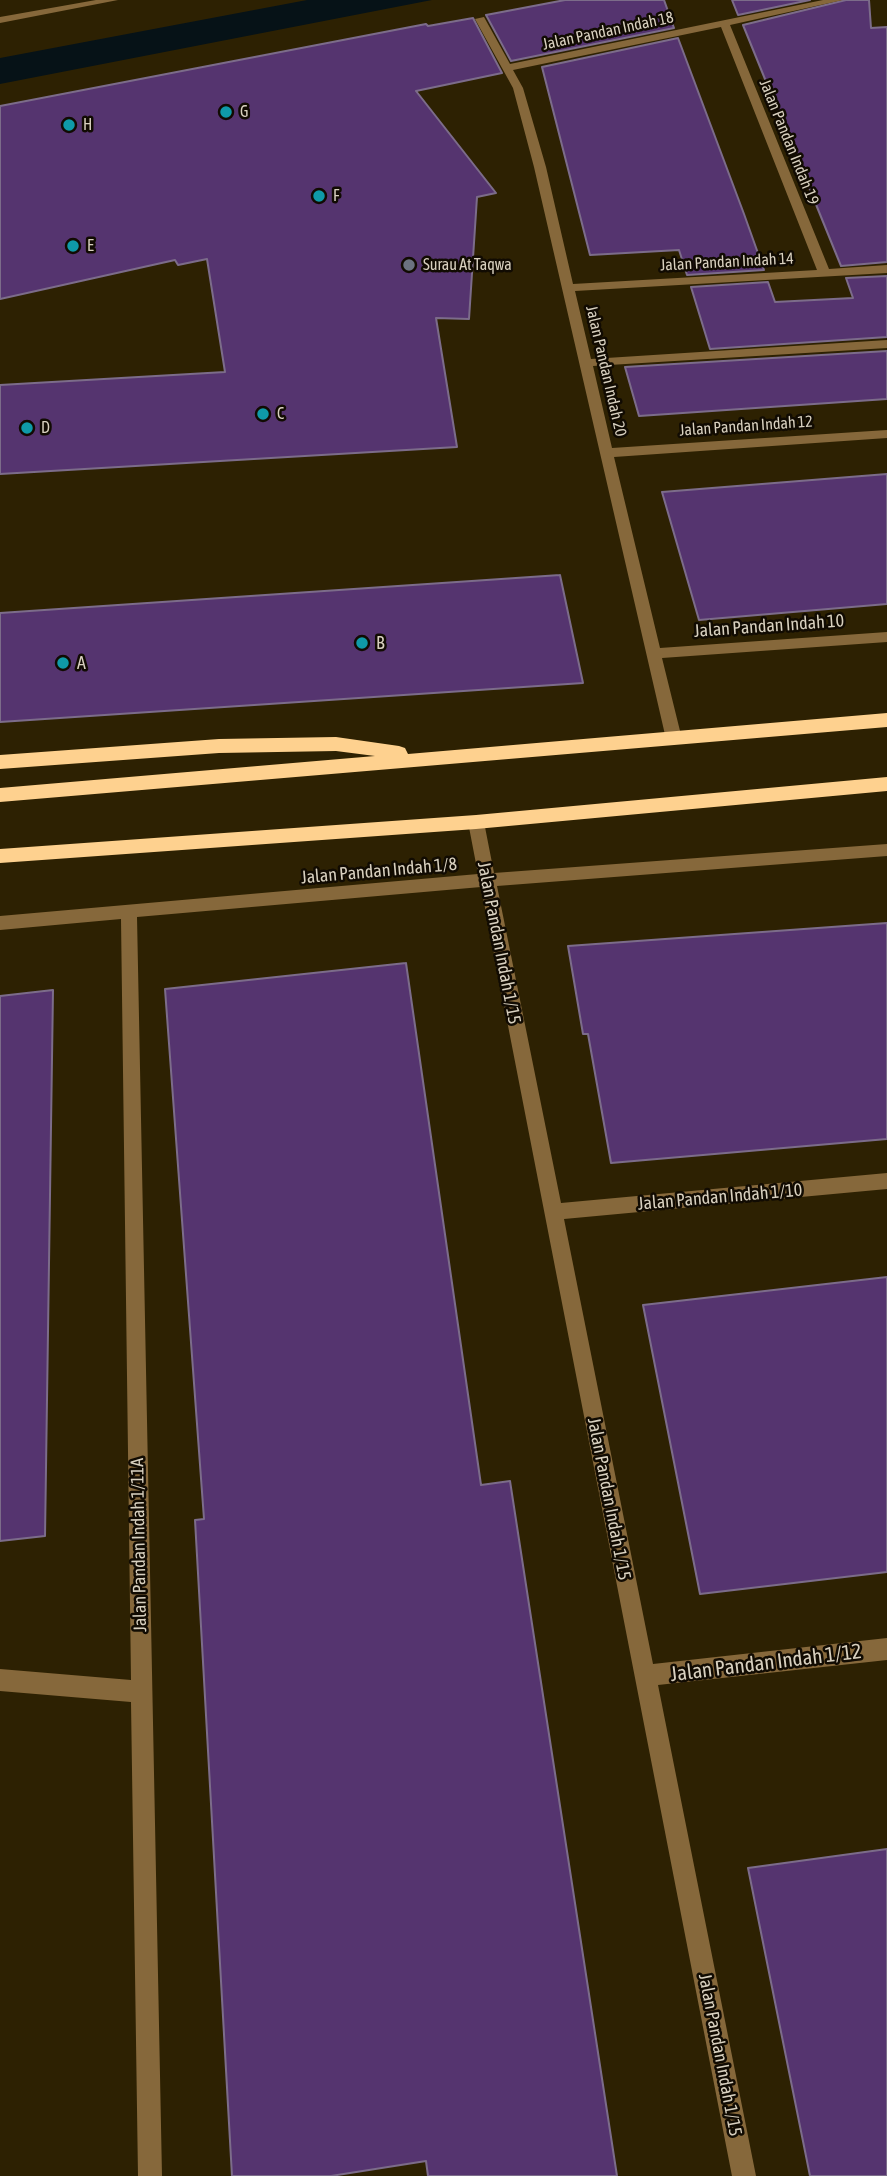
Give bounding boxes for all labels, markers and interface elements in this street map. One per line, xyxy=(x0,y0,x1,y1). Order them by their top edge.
street label: Jalan Pandan Indah 18 xyxy=(541,8,675,54)
street label: Jalan Pandan Indah 19 xyxy=(755,76,823,208)
place label: G xyxy=(240,102,248,122)
marker: G xyxy=(218,104,234,120)
place label: H xyxy=(83,115,92,135)
marker: H xyxy=(61,117,77,133)
place label: F xyxy=(333,186,339,206)
marker: F xyxy=(311,188,327,204)
place label: E xyxy=(87,236,94,256)
marker: E xyxy=(65,238,81,254)
street label: Jalan Pandan Indah 14 xyxy=(660,249,794,275)
place label: Surau At Taqwa xyxy=(423,255,512,275)
marker: Surau At Taqwa xyxy=(401,257,417,273)
street label: Jalan Pandan Indah 20 xyxy=(582,304,630,438)
place label: C xyxy=(277,404,284,424)
marker: C xyxy=(255,406,271,422)
street label: Jalan Pandan Indah 12 xyxy=(679,412,813,440)
place label: D xyxy=(41,418,50,438)
marker: D xyxy=(19,420,35,436)
street label: Jalan Pandan Indah 10 xyxy=(693,610,845,642)
place label: B xyxy=(376,632,385,654)
marker: B xyxy=(354,635,370,651)
place label: A xyxy=(77,652,86,674)
marker: A xyxy=(55,655,71,671)
street label: Jalan Pandan Indah 1/8 xyxy=(300,853,458,889)
street label: Jalan Pandan Indah 1/15 xyxy=(473,860,525,1026)
street label: Jalan Pandan Indah 1/10 xyxy=(637,1179,803,1215)
street label: Jalan Pandan Indah 1/15 xyxy=(583,1416,635,1582)
street label: Jalan Pandan Indah 1/11A xyxy=(127,1458,151,1632)
street label: Jalan Pandan Indah 1/12 xyxy=(669,1639,863,1687)
street label: Jalan Pandan Indah 1/15 xyxy=(694,1972,746,2138)

